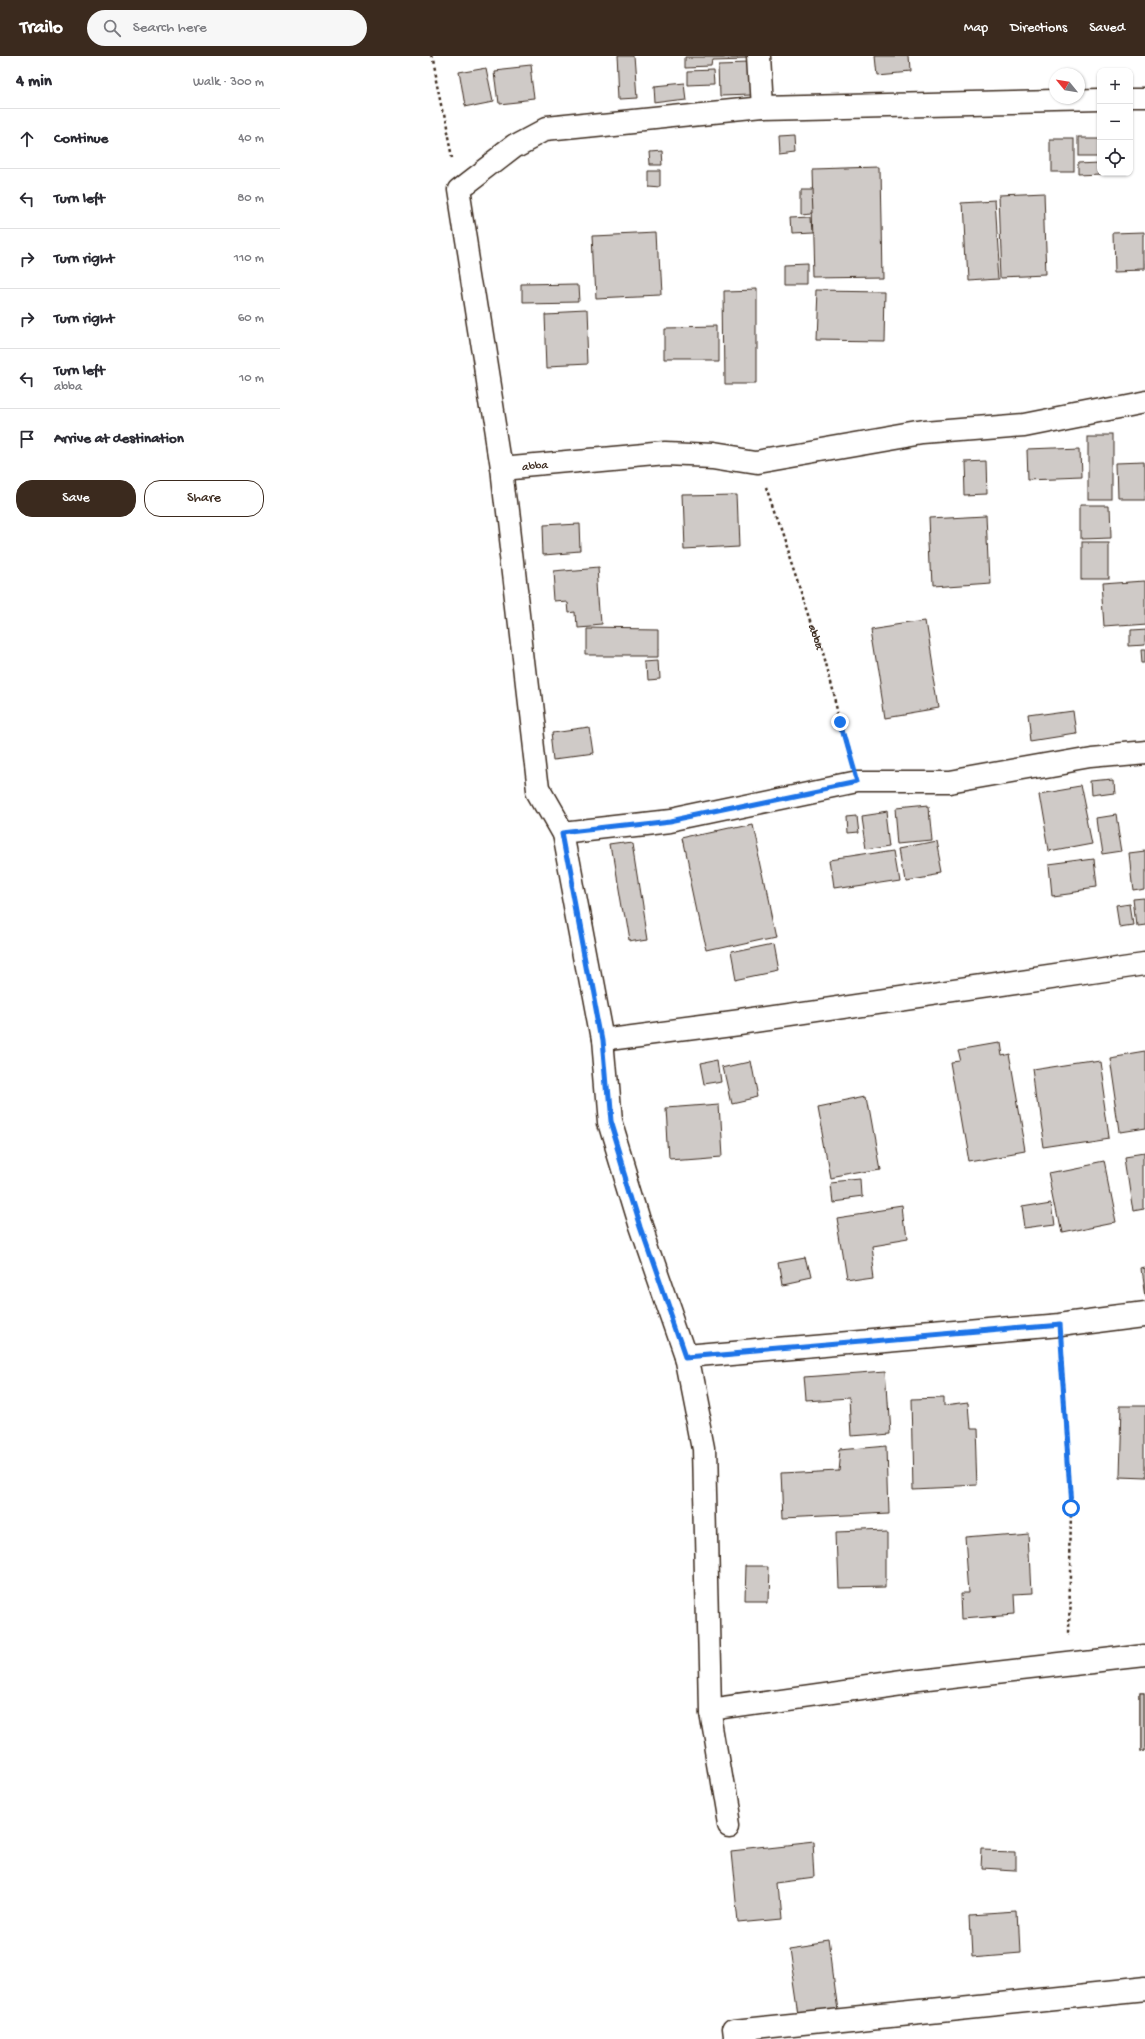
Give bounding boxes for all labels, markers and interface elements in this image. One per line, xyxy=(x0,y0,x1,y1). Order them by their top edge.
search box xyxy=(87,10,367,46)
text: Trailo xyxy=(20,17,63,40)
icon: search xyxy=(101,17,123,39)
text: Search here xyxy=(133,19,207,37)
text: Map xyxy=(964,20,988,37)
text: Directions xyxy=(1010,20,1067,37)
text: Saved xyxy=(1089,20,1125,37)
north arrow xyxy=(1049,68,1085,104)
map controls xyxy=(1097,68,1133,176)
button: + xyxy=(1097,68,1133,104)
text: 4 min xyxy=(16,72,52,92)
text: Walk · 300 m xyxy=(193,75,264,90)
button: − xyxy=(1097,104,1133,140)
icon: ahead xyxy=(16,128,38,150)
text: Continue xyxy=(54,130,108,148)
text: 40 m xyxy=(238,131,264,146)
button: locate xyxy=(1097,140,1133,176)
icon: left xyxy=(16,188,38,210)
text: Turn left xyxy=(54,190,105,208)
text: 80 m xyxy=(237,191,264,206)
icon: right xyxy=(16,248,38,270)
text: Turn right xyxy=(54,250,114,268)
text: 110 m xyxy=(234,251,264,266)
icon: right xyxy=(16,308,38,330)
text: Turn right xyxy=(54,310,114,328)
text: 60 m xyxy=(238,311,264,326)
text: Turn left xyxy=(54,362,105,380)
icon: left xyxy=(16,368,38,390)
text: 10 m xyxy=(239,371,264,386)
text: abba xyxy=(54,380,82,395)
icon: arrive xyxy=(16,428,38,450)
text: Arrive at destination xyxy=(54,430,184,448)
street label: abba xyxy=(521,459,549,475)
button: Save xyxy=(16,480,136,517)
button: Share xyxy=(144,480,264,517)
street label: abba xyxy=(804,623,825,652)
route end xyxy=(831,713,849,731)
route start xyxy=(1062,1499,1080,1517)

